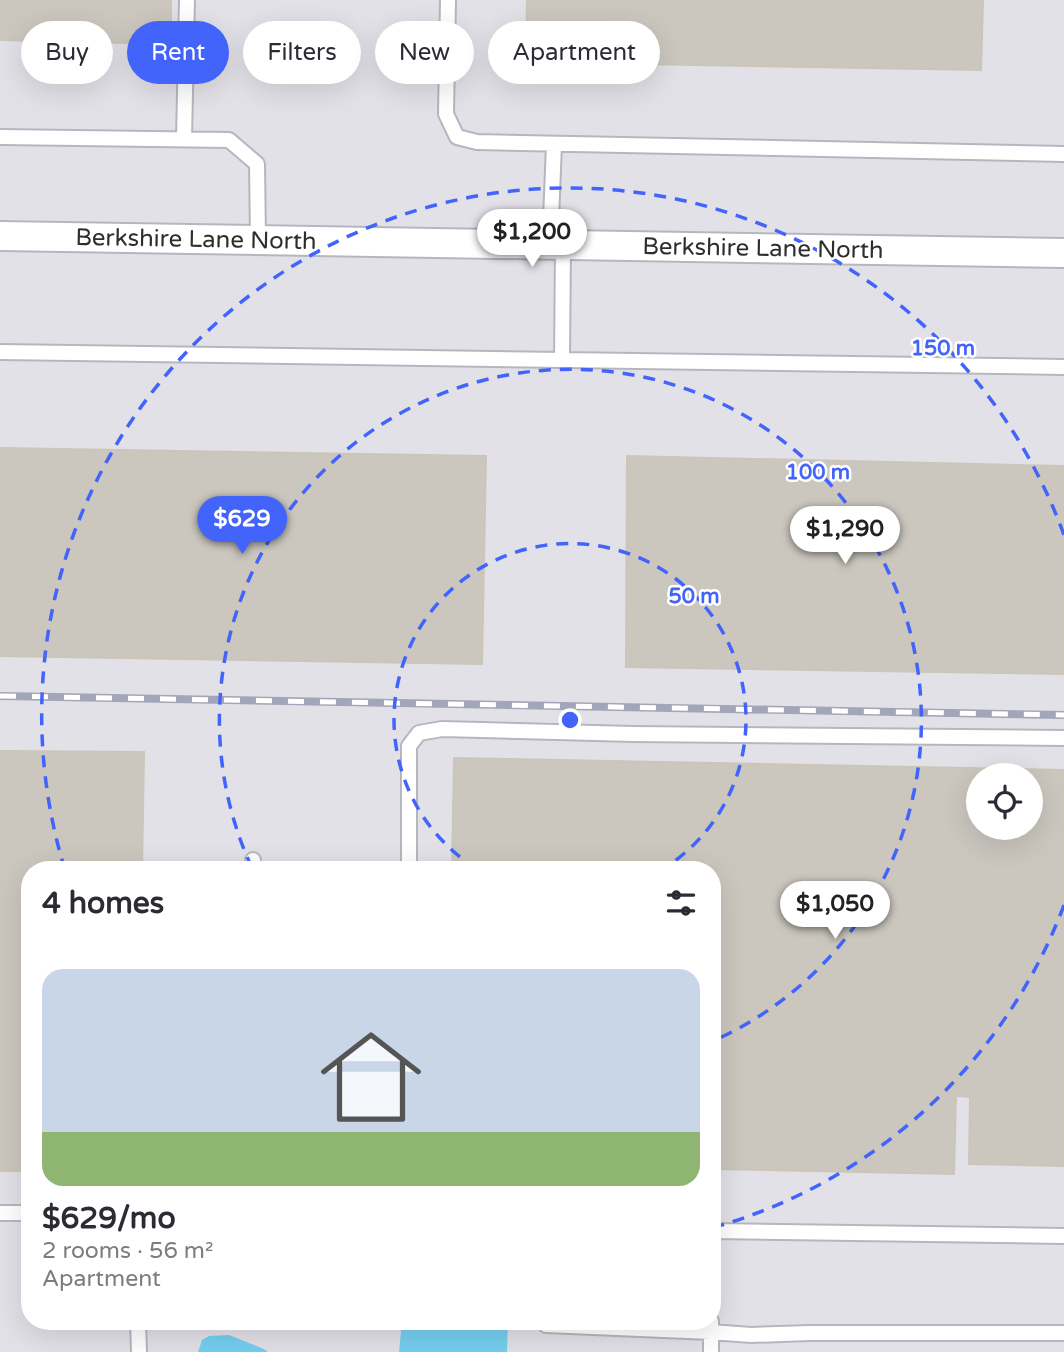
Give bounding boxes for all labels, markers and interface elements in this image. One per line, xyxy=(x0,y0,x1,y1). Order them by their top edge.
chip: Buy xyxy=(21,21,113,84)
chip: Rent xyxy=(127,21,229,84)
chip: Filters xyxy=(243,21,361,84)
chip: New xyxy=(375,21,474,84)
chip: Apartment xyxy=(488,21,660,84)
pin: $1,200 xyxy=(475,210,589,269)
text: $1,200 xyxy=(493,218,571,246)
street label: Berkshire Lane North xyxy=(75,223,317,256)
street label: Berkshire Lane North xyxy=(642,232,884,265)
text: 150 m xyxy=(911,336,975,361)
text: 100 m xyxy=(786,460,850,485)
pin: $629 xyxy=(201,496,283,556)
text: $629 xyxy=(213,505,271,533)
pin: $1,290 xyxy=(788,506,902,566)
text: $1,290 xyxy=(806,515,884,543)
text: 50 m xyxy=(668,584,720,609)
centre of rings xyxy=(558,708,582,732)
map controls xyxy=(966,763,1043,840)
button: locate xyxy=(966,763,1043,840)
pin: $1,050 xyxy=(778,881,892,941)
icon: filters xyxy=(662,884,700,922)
text: 4 homes xyxy=(42,885,164,922)
text: $1,050 xyxy=(796,890,874,918)
icon: home xyxy=(308,1014,434,1140)
text: $629/mo xyxy=(42,1200,176,1237)
text: 2 rooms · 56 m² xyxy=(42,1237,213,1265)
text: Apartment xyxy=(42,1265,161,1293)

